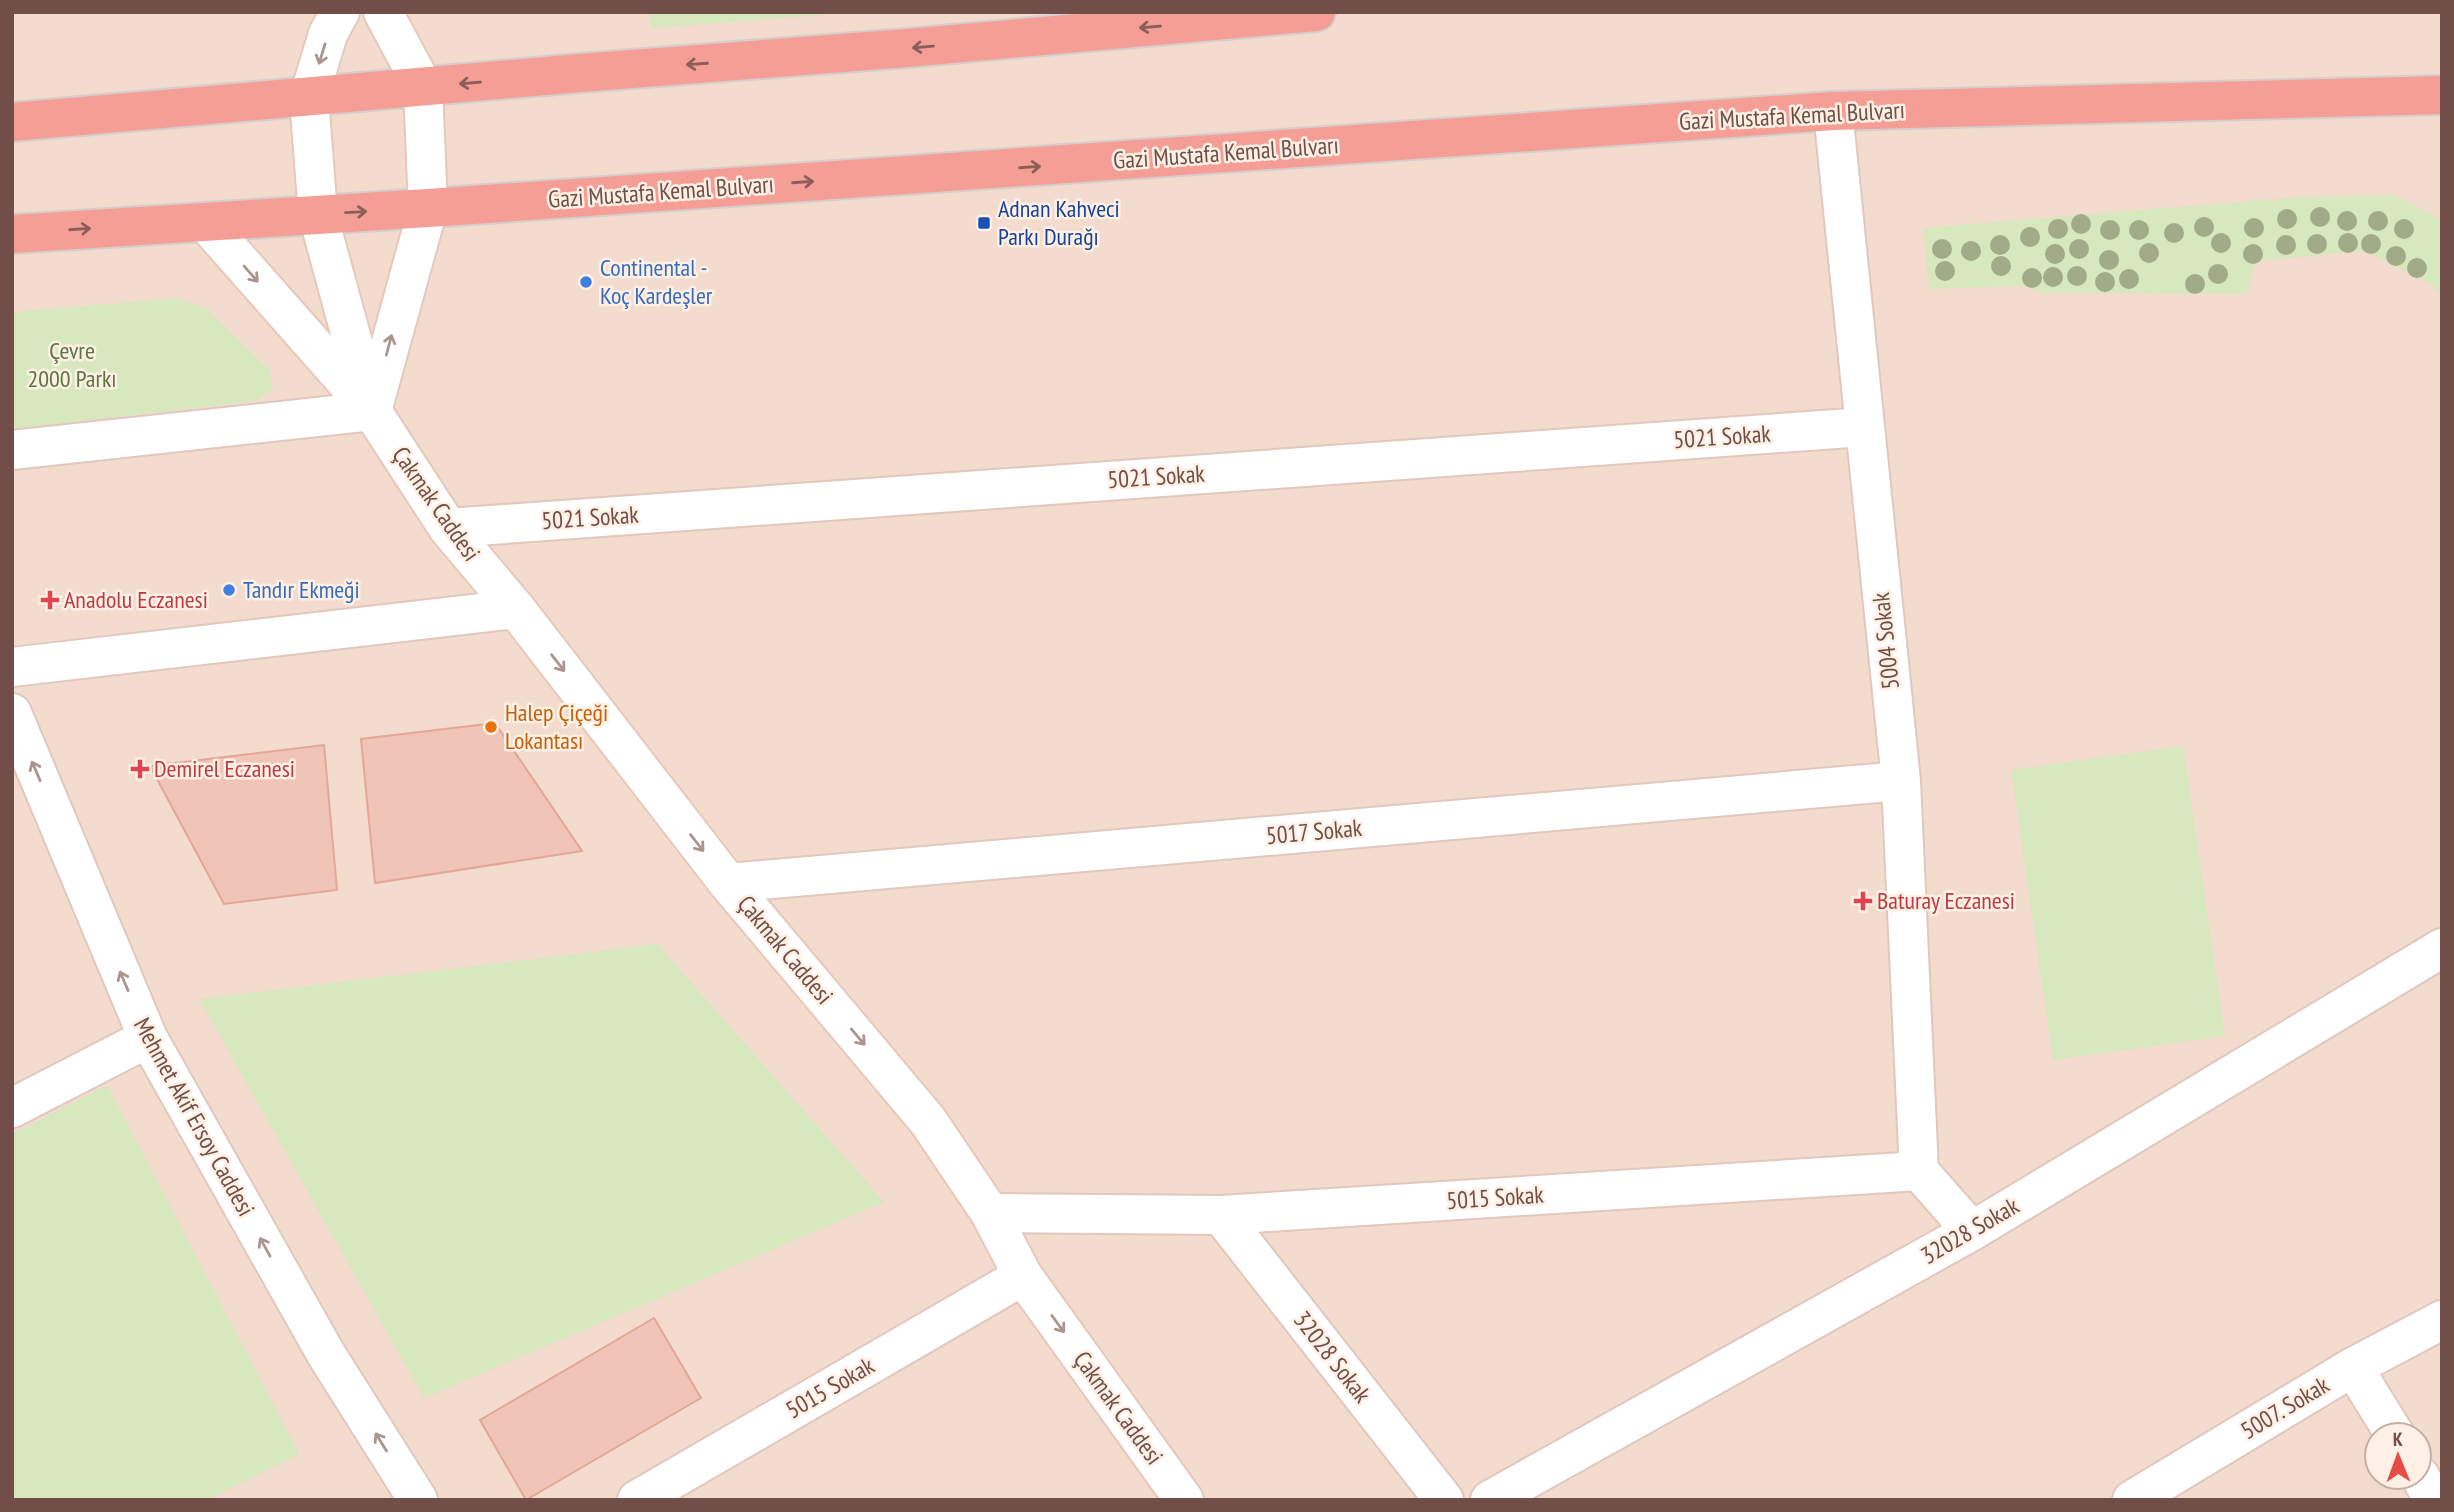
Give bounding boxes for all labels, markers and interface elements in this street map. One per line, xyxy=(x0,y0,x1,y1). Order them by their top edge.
one-way arrow xyxy=(1139,21,1162,34)
one-way arrow xyxy=(913,41,935,54)
one-way arrow xyxy=(314,42,327,64)
one-way arrow xyxy=(686,58,708,71)
one-way arrow xyxy=(459,77,482,90)
street label: Gazi Mustafa Kemal Bulvarı xyxy=(1678,94,1906,137)
street label: Gazi Mustafa Kemal Bulvarı xyxy=(1112,129,1340,176)
one-way arrow xyxy=(1018,160,1041,173)
street label: Gazi Mustafa Kemal Bulvarı xyxy=(547,168,775,215)
one-way arrow xyxy=(791,176,814,189)
place label: Adnan Kahveci Parkı Durağı xyxy=(998,193,1120,252)
one-way arrow xyxy=(345,206,368,219)
marker: Adnan Kahveci Parkı Durağı xyxy=(976,215,992,231)
one-way arrow xyxy=(69,222,91,235)
place label: Continental - Koç Kardeşler xyxy=(600,252,713,311)
one-way arrow xyxy=(243,265,259,283)
marker: Continental - Koç Kardeşler xyxy=(578,274,594,290)
one-way arrow xyxy=(383,334,396,357)
park label: Çevre 2000 Parkı xyxy=(27,335,117,394)
street label: 5021 Sokak xyxy=(1672,418,1772,455)
street label: Çakmak Caddesi xyxy=(386,440,487,567)
street label: 5021 Sokak xyxy=(1106,458,1206,495)
street label: 5021 Sokak xyxy=(540,499,640,536)
place label: Tandır Ekmeği xyxy=(243,574,360,605)
marker: Tandır Ekmeği xyxy=(221,582,237,598)
place label: Anadolu Eczanesi xyxy=(64,584,208,615)
street label: 5004 Sokak xyxy=(1865,590,1906,691)
marker: Anadolu Eczanesi xyxy=(42,592,58,608)
one-way arrow xyxy=(551,654,566,672)
place label: Halep Çiçeği Lokantası xyxy=(505,697,608,756)
marker: Halep Çiçeği Lokantası xyxy=(483,719,499,735)
place label: Demirel Eczanesi xyxy=(154,753,295,784)
one-way arrow xyxy=(29,761,42,782)
marker: Demirel Eczanesi xyxy=(132,761,148,777)
street label: 5017 Sokak xyxy=(1265,812,1364,851)
one-way arrow xyxy=(690,834,705,852)
place label: Baturay Eczanesi xyxy=(1877,885,2015,916)
street label: Çakmak Caddesi xyxy=(731,889,840,1011)
marker: Baturay Eczanesi xyxy=(1855,893,1871,909)
one-way arrow xyxy=(117,971,130,992)
street label: Mehmet Akif Ersoy Caddesi xyxy=(127,1012,262,1221)
one-way arrow xyxy=(850,1028,866,1046)
street label: 5015 Sokak xyxy=(1445,1179,1545,1216)
street label: 32028 Sokak xyxy=(1915,1190,2025,1271)
one-way arrow xyxy=(258,1237,272,1257)
street label: 32028 Sokak xyxy=(1287,1305,1378,1409)
one-way arrow xyxy=(1050,1314,1065,1333)
street label: Çakmak Caddesi xyxy=(1067,1345,1170,1471)
street label: 5015 Sokak xyxy=(780,1350,880,1425)
street label: 5007. Sokak xyxy=(2235,1369,2335,1446)
north arrow xyxy=(2363,1421,2433,1491)
text: K xyxy=(2393,1427,2403,1451)
one-way arrow xyxy=(374,1433,389,1452)

